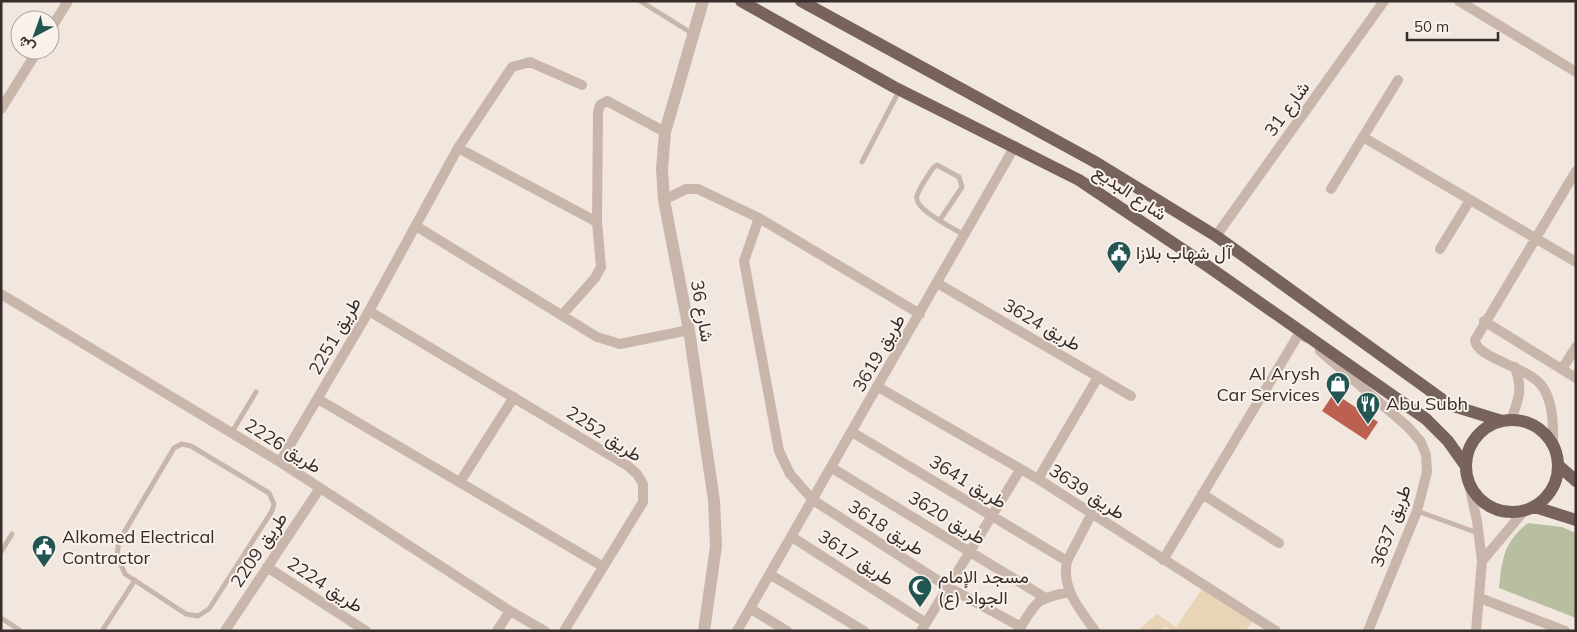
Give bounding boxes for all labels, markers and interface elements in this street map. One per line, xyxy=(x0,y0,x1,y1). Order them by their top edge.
north arrow xyxy=(10,10,60,60)
scale bar xyxy=(1407,10,1498,42)
text: 50 m xyxy=(1414,17,1449,36)
text: ش xyxy=(14,32,39,57)
street label: شارع 31 xyxy=(1259,77,1315,141)
street label: شارع البديع xyxy=(1089,160,1171,226)
public building icon: آل شهاب بلازا xyxy=(1106,240,1132,274)
place label: آل شهاب بلازا xyxy=(1136,241,1233,264)
street label: شارع 36 xyxy=(685,278,719,344)
street label: طريق 2251 xyxy=(303,293,366,379)
street label: طريق 3624 xyxy=(999,293,1085,356)
street label: طريق 3619 xyxy=(847,310,910,396)
place label: Al Arysh Car Services xyxy=(1217,362,1320,406)
shop icon: Al Arysh Car Services xyxy=(1325,371,1351,405)
restaurant icon: Abu Subh xyxy=(1355,391,1381,425)
place label: Abu Subh xyxy=(1386,392,1468,415)
street label: طريق 2252 xyxy=(562,400,647,467)
street label: طريق 2226 xyxy=(241,413,326,478)
street label: طريق 3641 xyxy=(925,450,1011,514)
street label: طريق 3639 xyxy=(1045,458,1130,525)
street label: طريق 3637 xyxy=(1365,481,1416,570)
street label: طريق 3620 xyxy=(904,486,990,550)
street label: طريق 3618 xyxy=(844,494,929,561)
street label: طريق 2209 xyxy=(225,508,292,592)
street label: طريق 3617 xyxy=(814,524,899,591)
place label: Alkomed Electrical Contractor xyxy=(62,525,215,569)
public building icon: Alkomed Electrical Contractor xyxy=(31,534,57,568)
street label: طريق 2224 xyxy=(283,551,368,618)
place label: مسجد الإمام الجواد (ع) xyxy=(938,565,1029,610)
mosque icon: مسجد الإمام الجواد (ع) xyxy=(907,574,933,608)

